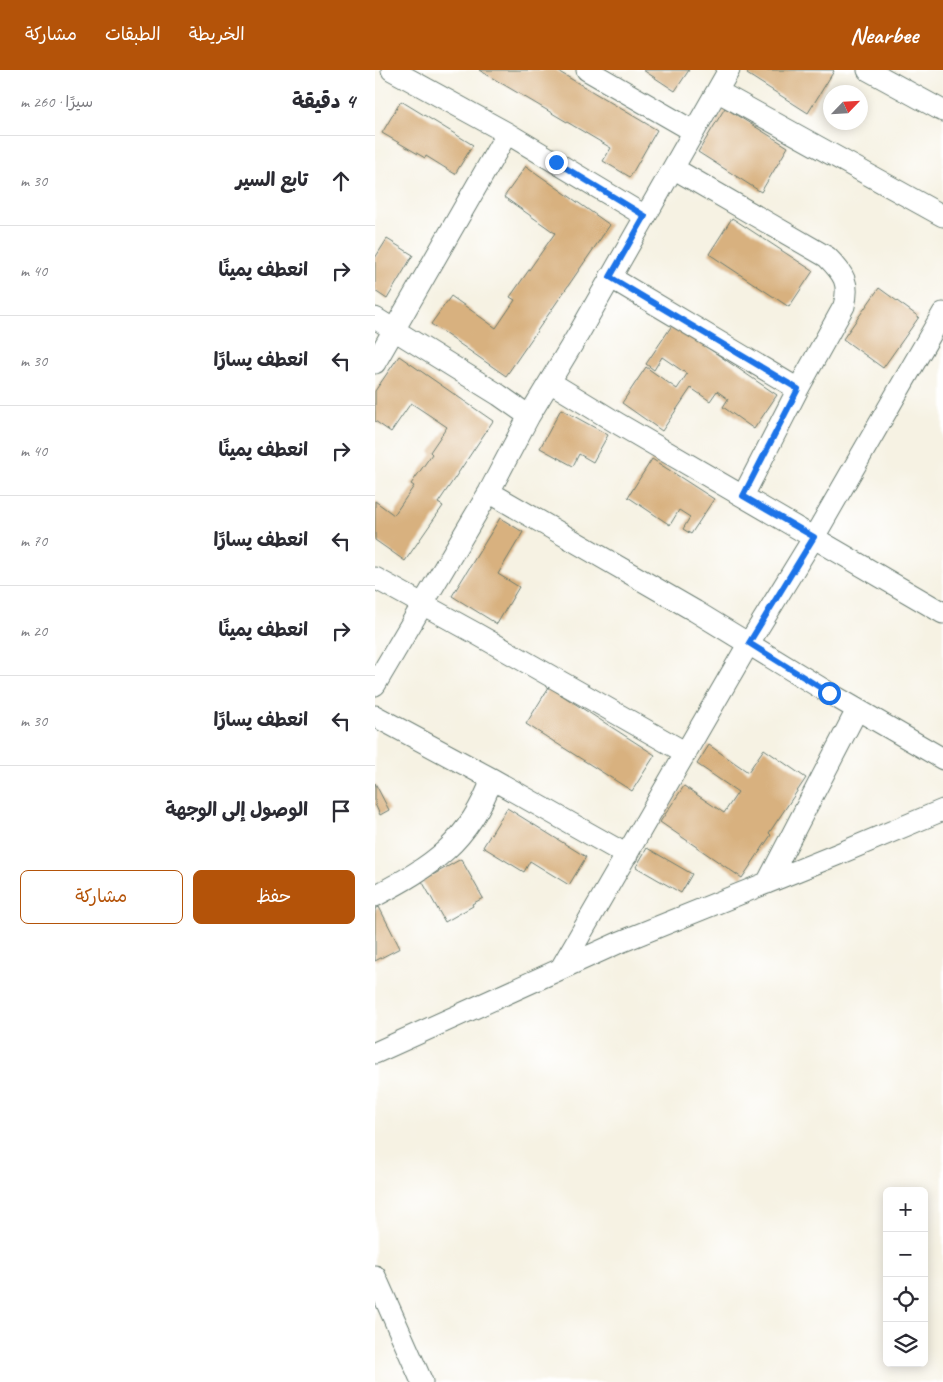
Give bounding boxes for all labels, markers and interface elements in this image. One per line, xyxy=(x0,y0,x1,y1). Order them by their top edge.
text: Nearbee xyxy=(850,20,918,50)
text: مشاركة xyxy=(25,23,77,45)
text: الطبقات xyxy=(105,23,161,45)
text: الخريطة xyxy=(189,23,245,45)
north arrow xyxy=(823,85,868,130)
text: 4 دقيقة xyxy=(292,88,355,114)
text: سيرًا · 260 m xyxy=(20,92,93,112)
route end xyxy=(545,151,568,174)
icon: ahead xyxy=(327,167,355,195)
text: تابع السير xyxy=(236,168,308,192)
text: 30 m xyxy=(20,171,47,191)
icon: right xyxy=(327,257,355,285)
text: انعطف يمينًا xyxy=(219,258,308,282)
text: 40 m xyxy=(20,261,47,281)
icon: left xyxy=(327,347,355,375)
text: انعطف يسارًا xyxy=(214,348,308,372)
text: 30 m xyxy=(20,351,47,371)
icon: right xyxy=(327,437,355,465)
text: انعطف يمينًا xyxy=(219,438,308,462)
text: 40 m xyxy=(20,441,47,461)
icon: left xyxy=(327,527,355,555)
text: انعطف يسارًا xyxy=(214,528,308,552)
text: 70 m xyxy=(20,531,47,551)
icon: right xyxy=(327,617,355,645)
text: انعطف يمينًا xyxy=(219,618,308,642)
text: 20 m xyxy=(20,621,47,641)
route start xyxy=(818,682,841,705)
icon: left xyxy=(327,707,355,735)
text: انعطف يسارًا xyxy=(214,708,308,732)
text: 30 m xyxy=(20,711,47,731)
icon: arrive xyxy=(327,797,355,825)
text: الوصول إلى الوجهة xyxy=(165,798,308,822)
button: مشاركة xyxy=(20,870,183,924)
button: حفظ xyxy=(193,870,355,924)
map controls xyxy=(883,1187,928,1367)
button: + xyxy=(883,1187,928,1232)
button: − xyxy=(883,1232,928,1277)
button: locate xyxy=(883,1277,928,1322)
button: layers xyxy=(883,1322,928,1367)

